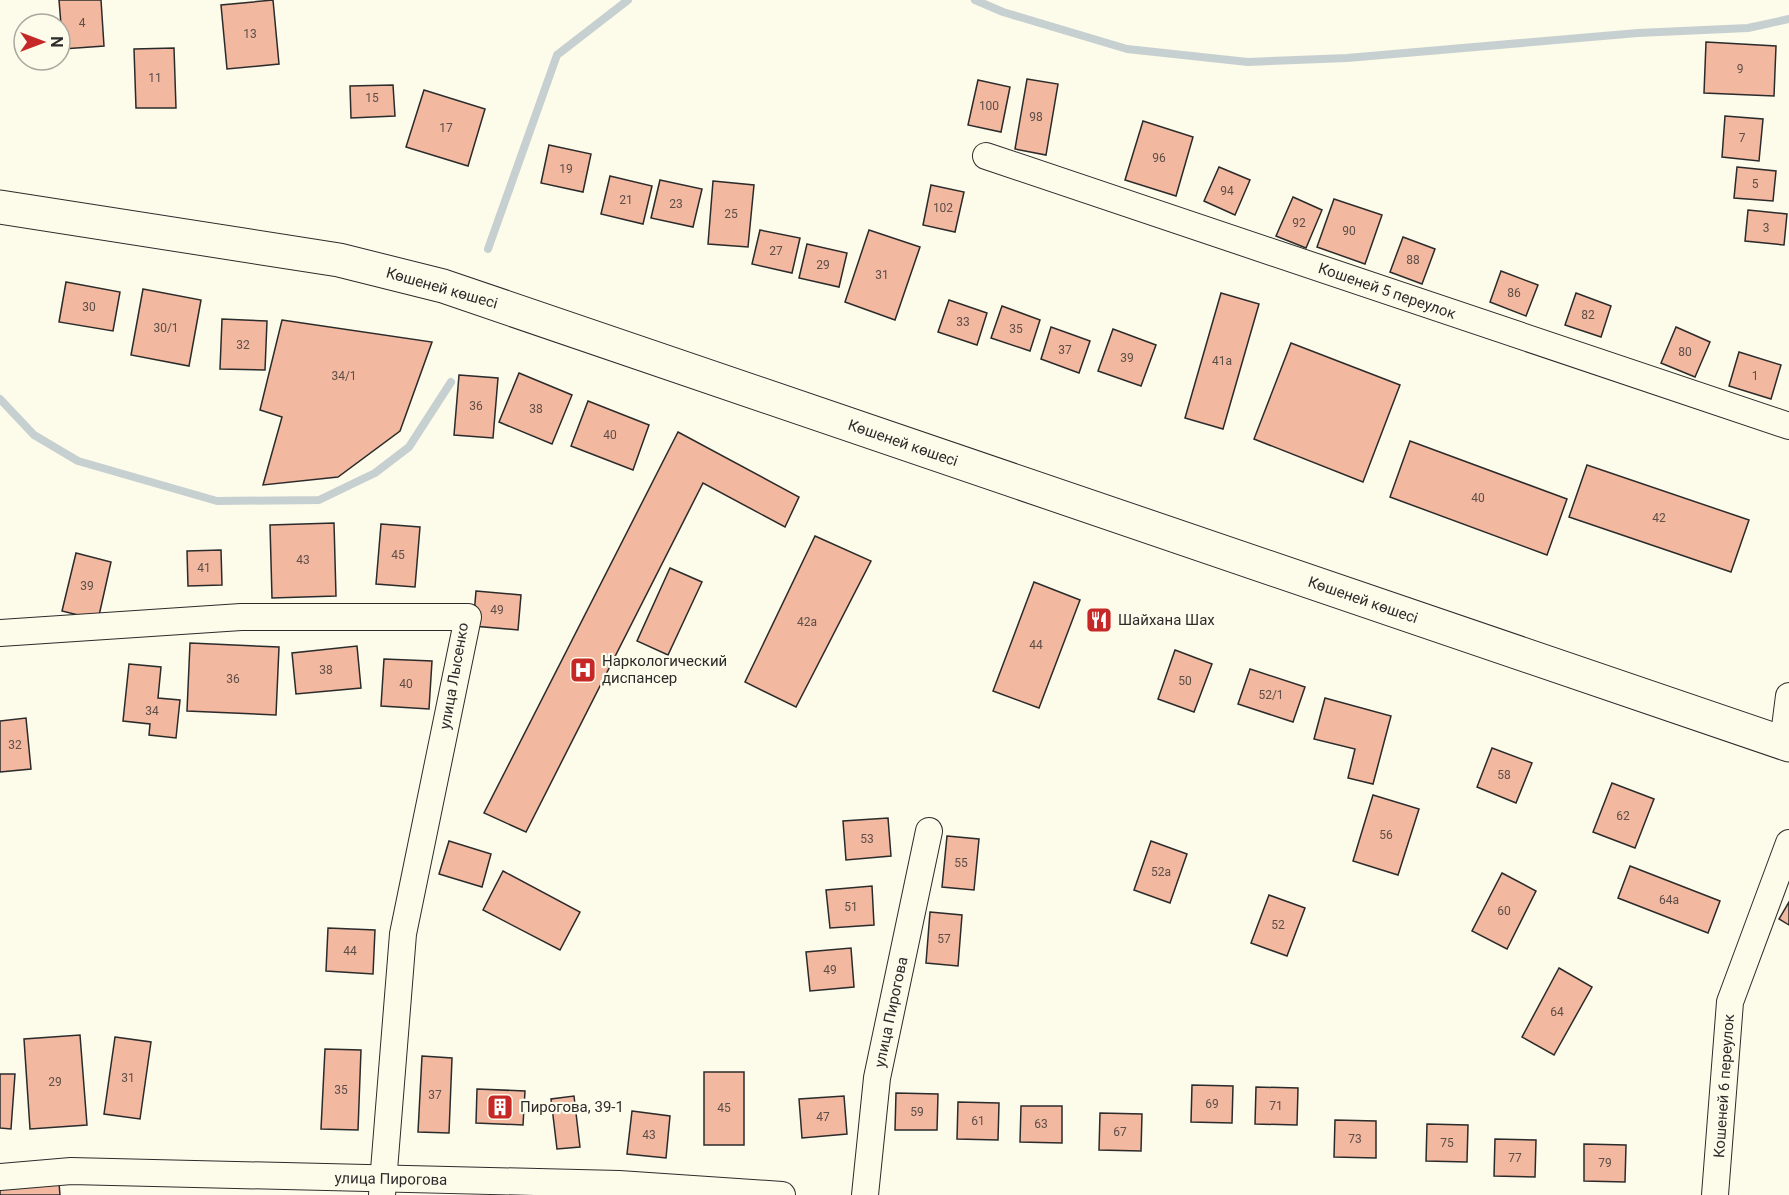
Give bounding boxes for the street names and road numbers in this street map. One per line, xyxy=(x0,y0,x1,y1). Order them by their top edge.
street label: Кошеней 5 переулок xyxy=(1316,259,1458,323)
street label: Көшеней көшесі xyxy=(384,263,500,313)
street label: Көшеней көшесі xyxy=(846,416,960,470)
street label: Көшеней көшесі xyxy=(1306,573,1420,627)
street label: улица Лысенко xyxy=(436,621,472,731)
street label: улица Пирогова xyxy=(870,955,912,1069)
street label: Кошеней 6 переулок xyxy=(1710,1013,1738,1159)
street label: улица Пирогова xyxy=(335,1169,447,1189)

